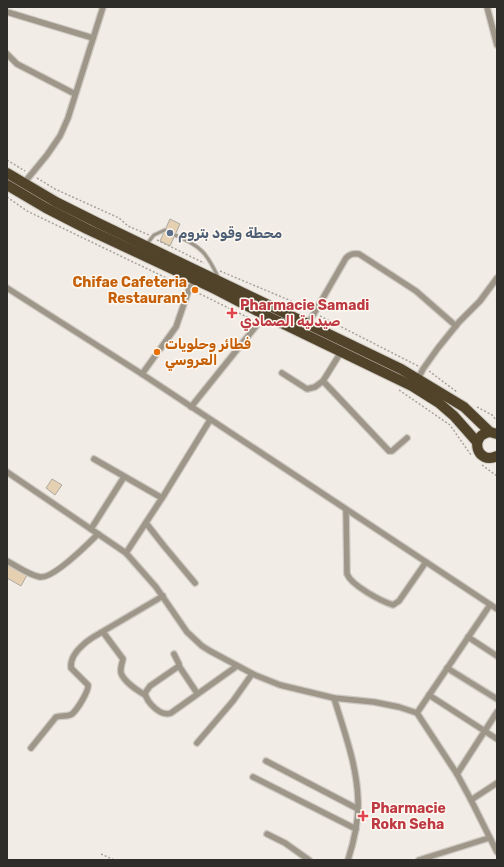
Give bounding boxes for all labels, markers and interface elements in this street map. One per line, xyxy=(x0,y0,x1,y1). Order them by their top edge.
place label: محطة وقود بتروم xyxy=(178,225,282,243)
marker: محطة وقود بتروم xyxy=(165,228,175,238)
place label: Chifae Cafeteria Restaurant xyxy=(73,274,187,307)
marker: Chifae Cafeteria Restaurant xyxy=(190,285,200,295)
place label: Pharmacie Samadi صيدلية الصمادي xyxy=(240,297,369,331)
marker: Pharmacie Samadi صيدلية الصمادي xyxy=(227,308,237,318)
place label: فطائر وحلويات العروسي xyxy=(165,336,251,371)
marker: فطائر وحلويات العروسي xyxy=(152,347,162,357)
place label: Pharmacie Rokn Seha xyxy=(371,800,446,833)
marker: Pharmacie Rokn Seha xyxy=(358,811,368,821)

